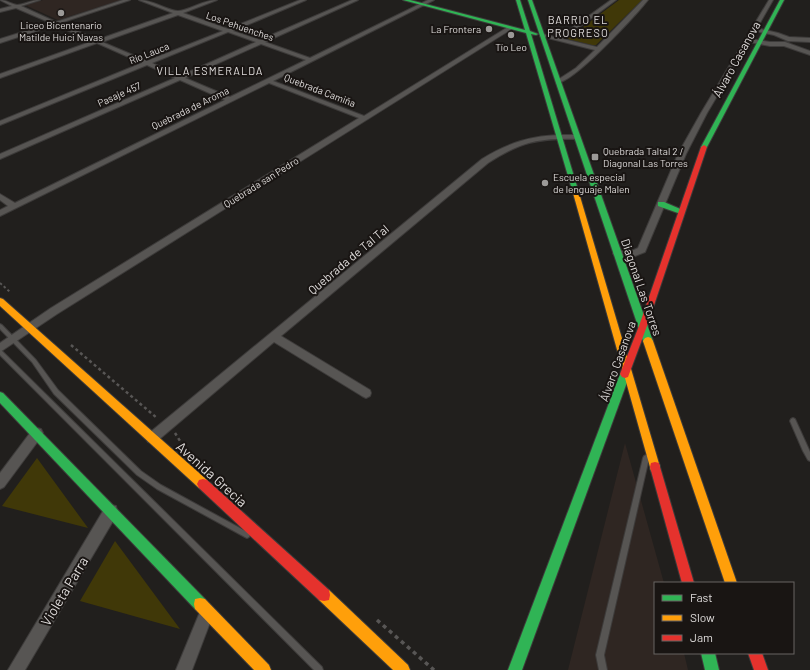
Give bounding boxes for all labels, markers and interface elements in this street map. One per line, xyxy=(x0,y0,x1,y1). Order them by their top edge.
marker: Liceo Bicentenario Matilde Huici Navas xyxy=(56,8,66,18)
street label: Los Pehuenches xyxy=(204,9,276,43)
district label: BARRIO EL PROGRESO xyxy=(547,13,609,39)
place label: Liceo Bicentenario Matilde Huici Navas xyxy=(19,19,103,43)
street label: Álvaro Casanova xyxy=(709,19,763,99)
place label: La Frontera xyxy=(431,23,481,35)
marker: La Frontera xyxy=(484,24,494,34)
marker: Tío Leo xyxy=(506,30,516,40)
street label: Río Lauca xyxy=(127,40,171,66)
place label: Tío Leo xyxy=(495,41,527,53)
district label: VILLA ESMERALDA xyxy=(156,64,264,77)
street label: Quebrada Camiña xyxy=(283,71,357,109)
street label: Pasaje 457 xyxy=(96,79,143,109)
street label: Quebrada de Aroma xyxy=(149,84,231,132)
place label: Quebrada Taltal 2 / Diagonal Las Torres xyxy=(603,145,688,169)
marker: Quebrada Taltal 2 / Diagonal Las Torres xyxy=(590,152,600,162)
street label: Quebrada san Pedro xyxy=(221,154,301,210)
place label: Escuela especial de lenguaje Malen xyxy=(553,171,630,195)
marker: Escuela especial de lenguaje Malen xyxy=(540,178,550,188)
street label: Quebrada de Tal Tal xyxy=(305,221,391,297)
street label: Diagonal Las Torres xyxy=(619,237,665,338)
street label: Álvaro Casanova xyxy=(596,319,638,403)
street label: Avenida Grecia xyxy=(173,438,251,510)
street label: Violeta Parra xyxy=(37,553,91,629)
legend xyxy=(654,582,794,654)
text: Fast xyxy=(690,590,713,604)
text: Slow xyxy=(690,610,715,624)
text: Jam xyxy=(690,630,713,644)

